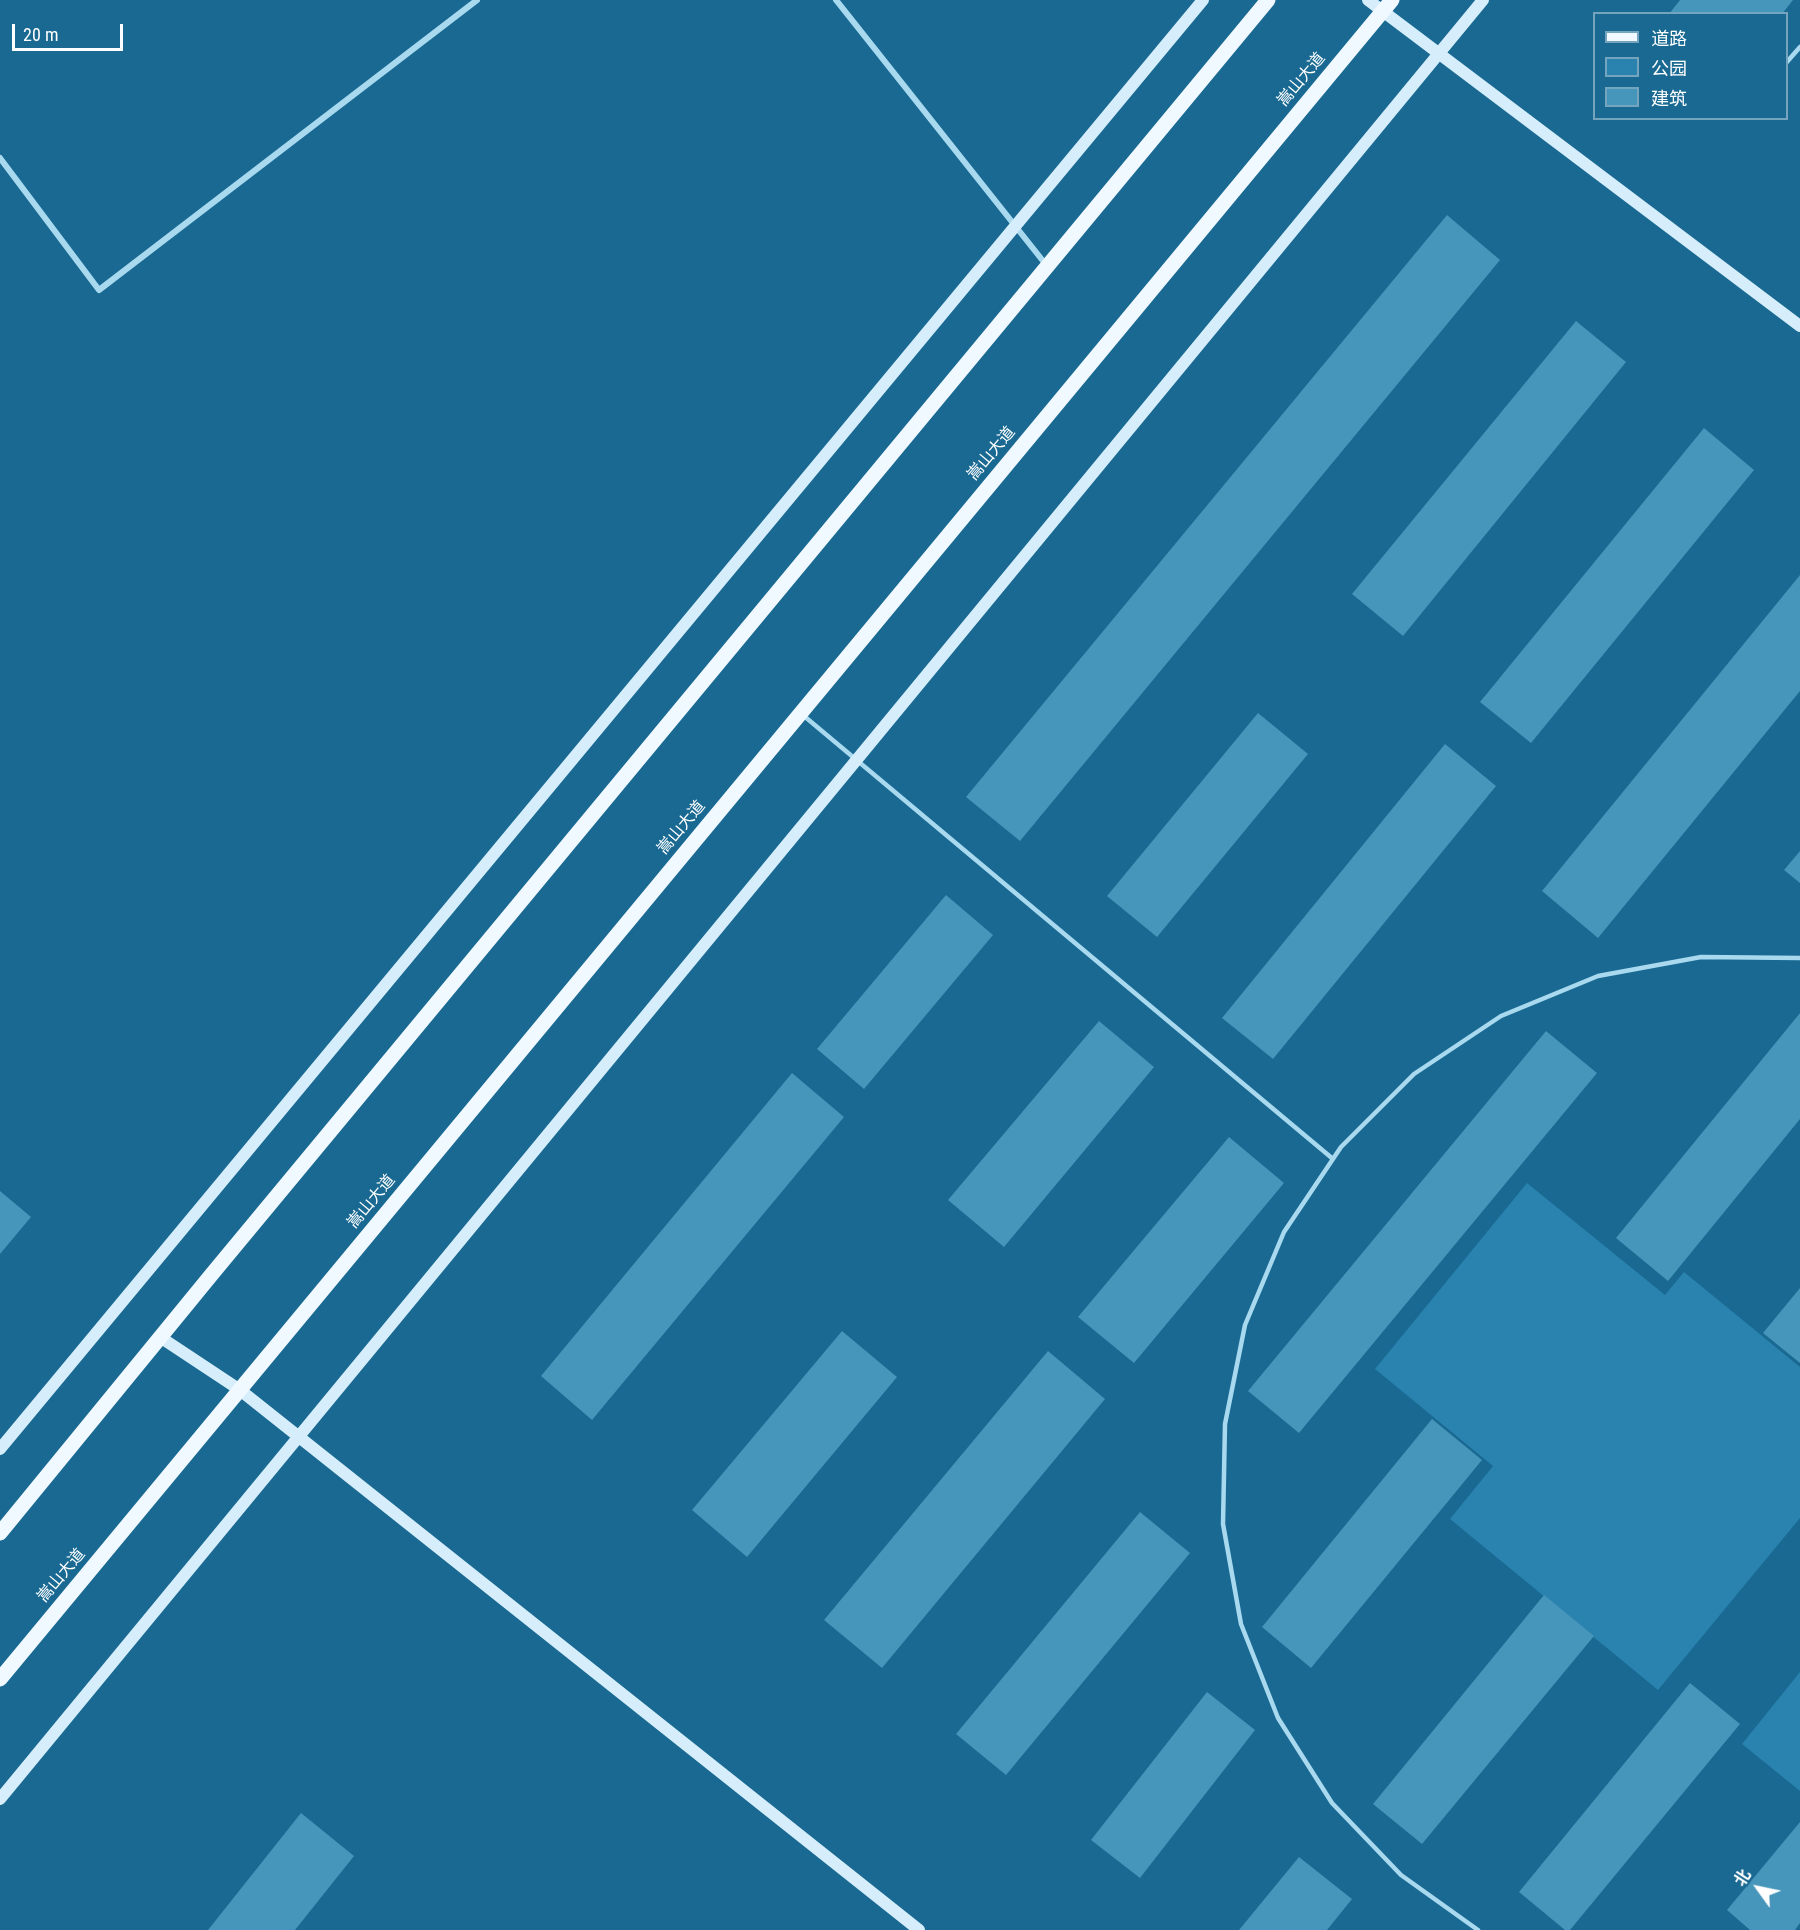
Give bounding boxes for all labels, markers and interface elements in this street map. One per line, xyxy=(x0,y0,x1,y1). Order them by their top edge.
scale bar xyxy=(15,12,126,50)
legend xyxy=(1593,12,1788,120)
text: 20 m xyxy=(23,24,58,45)
text: 道路 xyxy=(1651,28,1687,49)
street label: 嵩山大道 xyxy=(1274,49,1330,111)
text: 公园 xyxy=(1651,58,1687,79)
text: 建筑 xyxy=(1651,88,1687,109)
street label: 嵩山大道 xyxy=(964,423,1020,485)
street label: 嵩山大道 xyxy=(654,797,710,859)
street label: 嵩山大道 xyxy=(344,1171,400,1233)
street label: 嵩山大道 xyxy=(34,1545,90,1607)
north arrow xyxy=(1728,1858,1788,1918)
text: 北 xyxy=(1730,1866,1755,1890)

